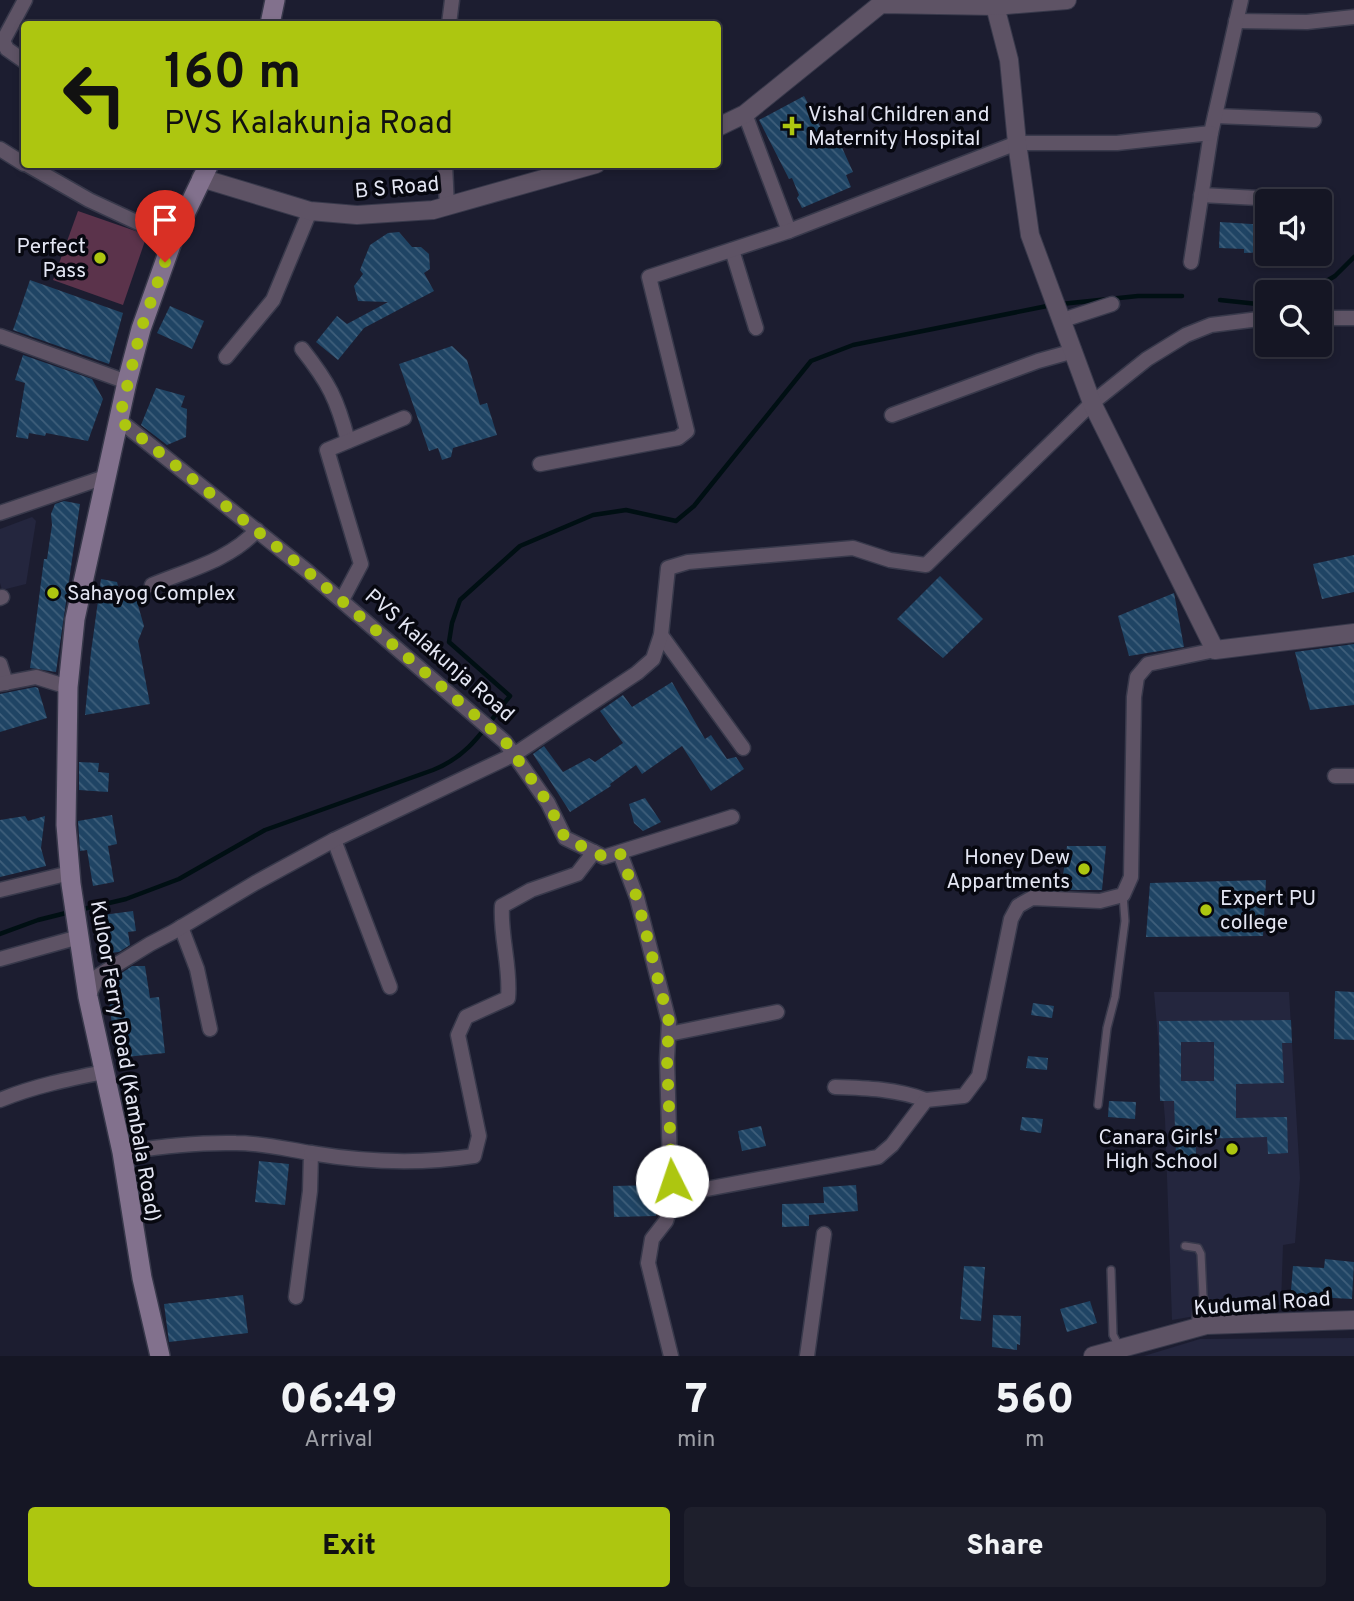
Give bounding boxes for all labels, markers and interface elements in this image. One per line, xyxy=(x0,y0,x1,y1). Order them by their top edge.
text: 160 m xyxy=(164,44,301,106)
icon: left xyxy=(49,49,140,140)
place label: Vishal Children and Maternity Hospital xyxy=(808,102,990,153)
text: PVS Kalakunja Road xyxy=(164,105,453,145)
marker: Vishal Children and Maternity Hospital xyxy=(782,116,802,136)
street label: B S Road xyxy=(354,171,441,206)
map controls xyxy=(1255,189,1332,357)
button: sound xyxy=(1255,189,1332,266)
pin xyxy=(135,190,195,262)
icon: arrive xyxy=(146,201,184,239)
place label: Perfect Pass xyxy=(16,234,86,285)
marker: Perfect Pass xyxy=(92,250,108,266)
button: search xyxy=(1255,280,1332,357)
place label: Sahayog Complex xyxy=(67,581,236,608)
street label: PVS Kalakunja Road xyxy=(359,584,519,729)
marker: Sahayog Complex xyxy=(45,585,61,601)
place label: Honey Dew Appartments xyxy=(946,845,1070,896)
marker: Honey Dew Appartments xyxy=(1076,861,1092,877)
place label: Expert PU college xyxy=(1220,886,1316,937)
street label: Kuloor Ferry Road (Kambala Road) xyxy=(83,898,166,1224)
marker: Expert PU college xyxy=(1198,902,1214,918)
place label: Canara Girls' High School xyxy=(1098,1125,1218,1176)
marker: Canara Girls' High School xyxy=(1224,1141,1240,1157)
position arrow xyxy=(635,1144,709,1218)
street label: Kudumal Road xyxy=(1193,1286,1332,1323)
text: 06:49 xyxy=(280,1375,398,1428)
text: 7 xyxy=(685,1375,708,1428)
text: 560 xyxy=(995,1375,1074,1428)
text: Arrival xyxy=(304,1426,373,1455)
text: min xyxy=(677,1426,715,1455)
text: m xyxy=(1025,1426,1044,1455)
button: Exit xyxy=(28,1507,670,1587)
button: Share xyxy=(684,1507,1326,1587)

